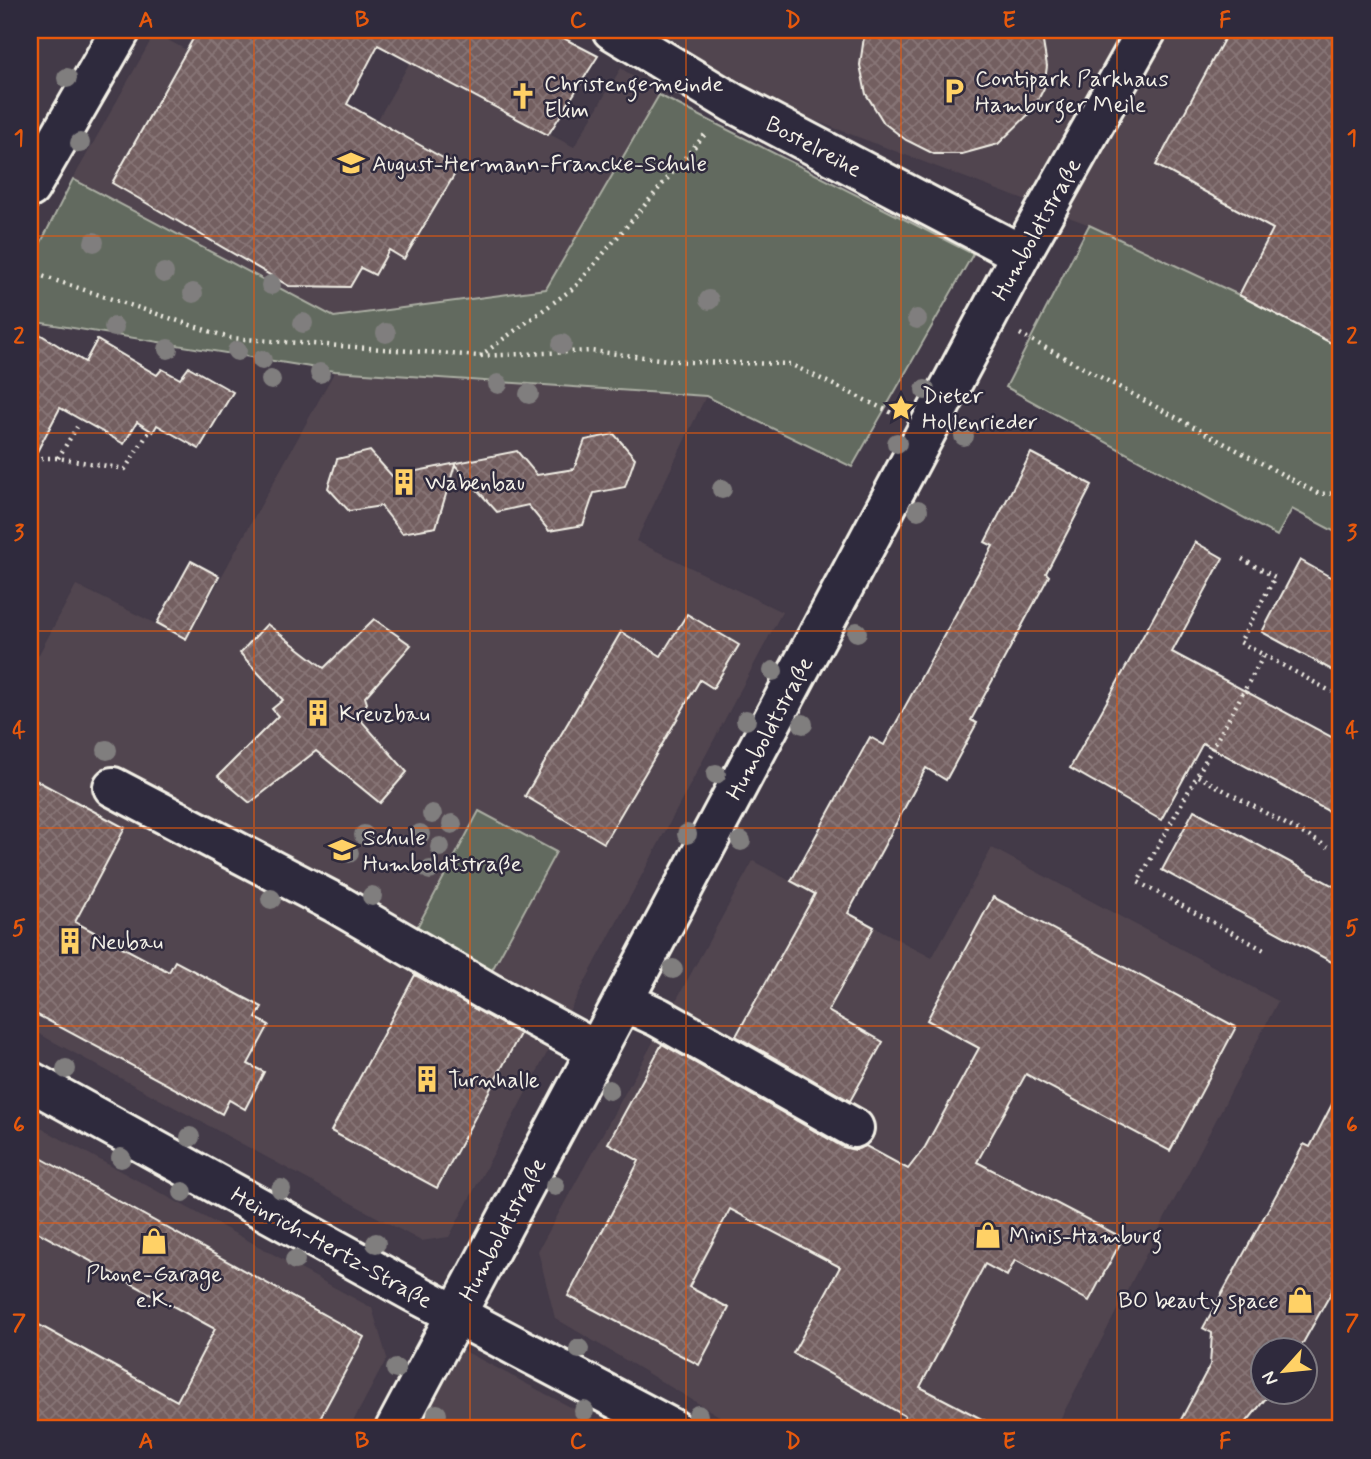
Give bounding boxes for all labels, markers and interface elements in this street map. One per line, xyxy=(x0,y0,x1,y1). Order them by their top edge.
text: A xyxy=(138,6,154,36)
text: B xyxy=(355,6,370,36)
text: C xyxy=(570,6,587,36)
text: D xyxy=(785,6,801,36)
text: E xyxy=(1002,6,1016,36)
text: F xyxy=(1219,6,1231,36)
place label: Contipark Parkhaus Hamburger Meile xyxy=(975,65,1169,123)
place label: Christengemeinde Elim xyxy=(544,70,724,126)
parking icon: Contipark Parkhaus Hamburger Meile xyxy=(939,76,969,106)
church icon: Christengemeinde Elim xyxy=(508,81,538,111)
street label: Bostelreihe xyxy=(760,110,866,186)
text: 1 xyxy=(14,124,24,154)
text: 1 xyxy=(1347,124,1357,154)
school or university icon: August-Hermann-Francke-Schule xyxy=(336,148,366,178)
place label: August-Hermann-Francke-Schule xyxy=(372,150,707,180)
street label: Humboldtstraße xyxy=(986,153,1089,307)
text: 2 xyxy=(13,322,25,352)
text: 2 xyxy=(1346,322,1358,352)
place label: Dieter Hollenrieder xyxy=(922,382,1038,438)
place icon: Dieter Hollenrieder xyxy=(886,393,916,423)
building icon: Wabenbau xyxy=(389,467,419,497)
place label: Wabenbau xyxy=(425,469,525,499)
text: 3 xyxy=(14,519,25,549)
text: 3 xyxy=(1347,519,1358,549)
street label: Humboldtstraße xyxy=(720,652,821,806)
building icon: Kreuzbau xyxy=(303,698,333,728)
place label: Kreuzbau xyxy=(339,700,430,730)
text: 4 xyxy=(12,716,26,746)
text: 4 xyxy=(1345,716,1359,746)
place label: Schule Humboldtstraße xyxy=(363,824,522,880)
school or university icon: Schule Humboldtstraße xyxy=(327,835,357,865)
text: 5 xyxy=(12,914,26,944)
text: 5 xyxy=(1345,914,1359,944)
building icon: Neubau xyxy=(55,926,85,956)
place label: Neubau xyxy=(91,928,163,958)
building icon: Turnhalle xyxy=(412,1064,442,1094)
place label: Turnhalle xyxy=(448,1066,540,1096)
text: 6 xyxy=(13,1111,25,1141)
text: 6 xyxy=(1346,1111,1358,1141)
street label: Humboldtstraße xyxy=(453,1153,554,1307)
street label: Heinrich-Hertz-Straße xyxy=(225,1181,437,1317)
shop icon: Minis-Hamburg xyxy=(973,1220,1003,1250)
place label: Minis-Hamburg xyxy=(1009,1222,1162,1254)
shop icon: Phone-Garage e.K. xyxy=(139,1226,169,1256)
place label: Phone-Garage e.K. xyxy=(86,1260,222,1316)
shop icon: BO beauty space xyxy=(1285,1285,1315,1315)
place label: BO beauty space xyxy=(1118,1287,1279,1317)
text: 7 xyxy=(12,1309,26,1339)
text: 7 xyxy=(1345,1309,1359,1339)
north arrow xyxy=(1248,1336,1318,1406)
text: N xyxy=(1256,1367,1284,1389)
text: A xyxy=(138,1427,154,1457)
text: B xyxy=(355,1427,370,1457)
text: C xyxy=(570,1427,587,1457)
text: D xyxy=(785,1427,801,1457)
text: E xyxy=(1002,1427,1016,1457)
text: F xyxy=(1219,1427,1231,1457)

